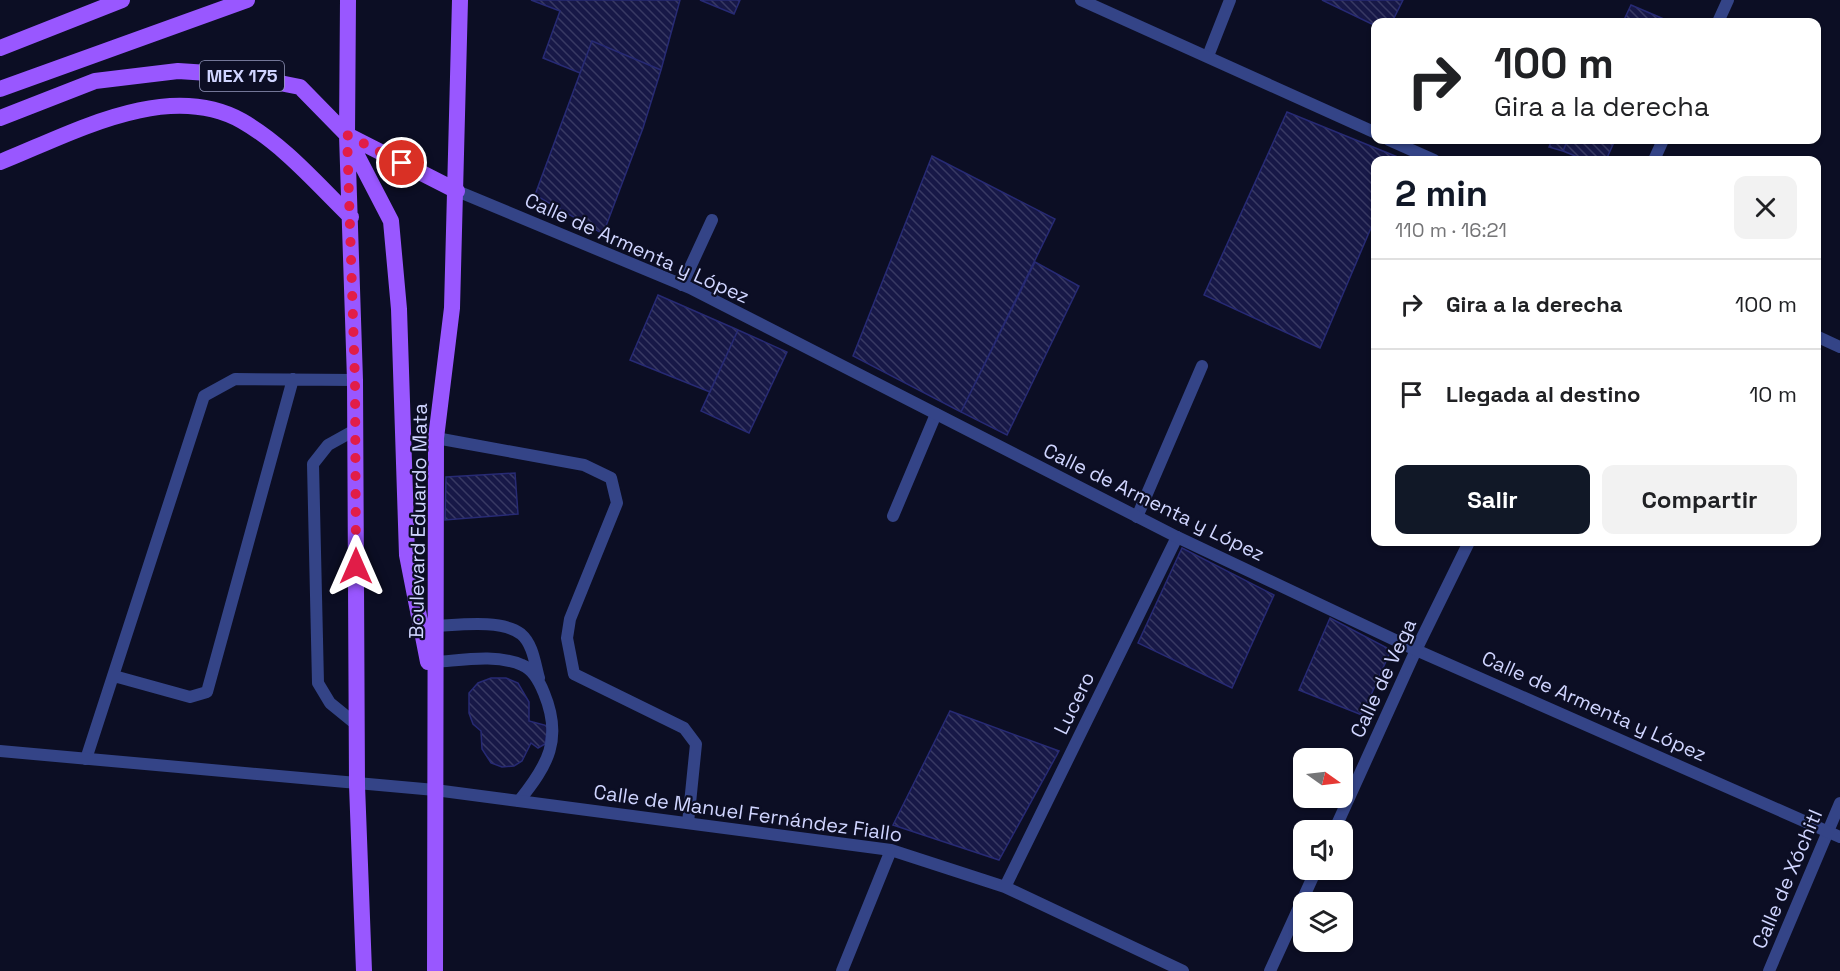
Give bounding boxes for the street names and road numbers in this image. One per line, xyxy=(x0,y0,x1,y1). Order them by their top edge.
road number: MEX 175 xyxy=(200,61,284,91)
street label: Calle de Armenta y López xyxy=(521,187,753,309)
street label: Boulevard Eduardo Mata xyxy=(403,403,433,639)
street label: Calle de Armenta y López xyxy=(1039,437,1269,567)
street label: Calle de Vega xyxy=(1344,614,1422,742)
street label: Calle de Armenta y López xyxy=(1478,645,1710,767)
street label: Lucero xyxy=(1048,667,1100,739)
street label: Calle de Manuel Fernández Fiallo xyxy=(592,778,904,848)
street label: Calle de Xóchitl xyxy=(1746,805,1828,953)

